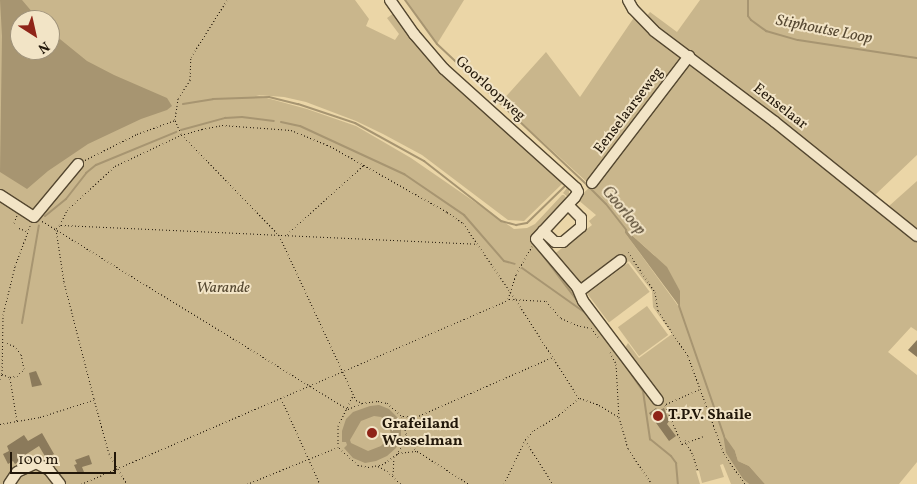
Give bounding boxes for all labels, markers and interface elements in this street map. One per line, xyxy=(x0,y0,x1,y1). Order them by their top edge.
north arrow xyxy=(10,10,60,60)
water label: Stiphoutse Loop xyxy=(774,11,874,49)
text: N xyxy=(34,36,53,58)
street label: Goorloopweg xyxy=(451,53,529,125)
street label: Eenselaarseweg xyxy=(591,64,667,158)
street label: Eenselaar xyxy=(749,80,811,134)
water label: Goorloop xyxy=(597,183,649,239)
park label: Warande xyxy=(196,280,250,298)
place label: T.P.V. Shaile xyxy=(668,407,752,425)
marker: T.P.V. Shaile xyxy=(652,410,664,422)
place label: Grafeiland Wesselman xyxy=(382,415,463,450)
marker: Grafeiland Wesselman xyxy=(366,427,378,439)
scale bar xyxy=(12,442,119,474)
text: 100 m xyxy=(18,450,58,471)

